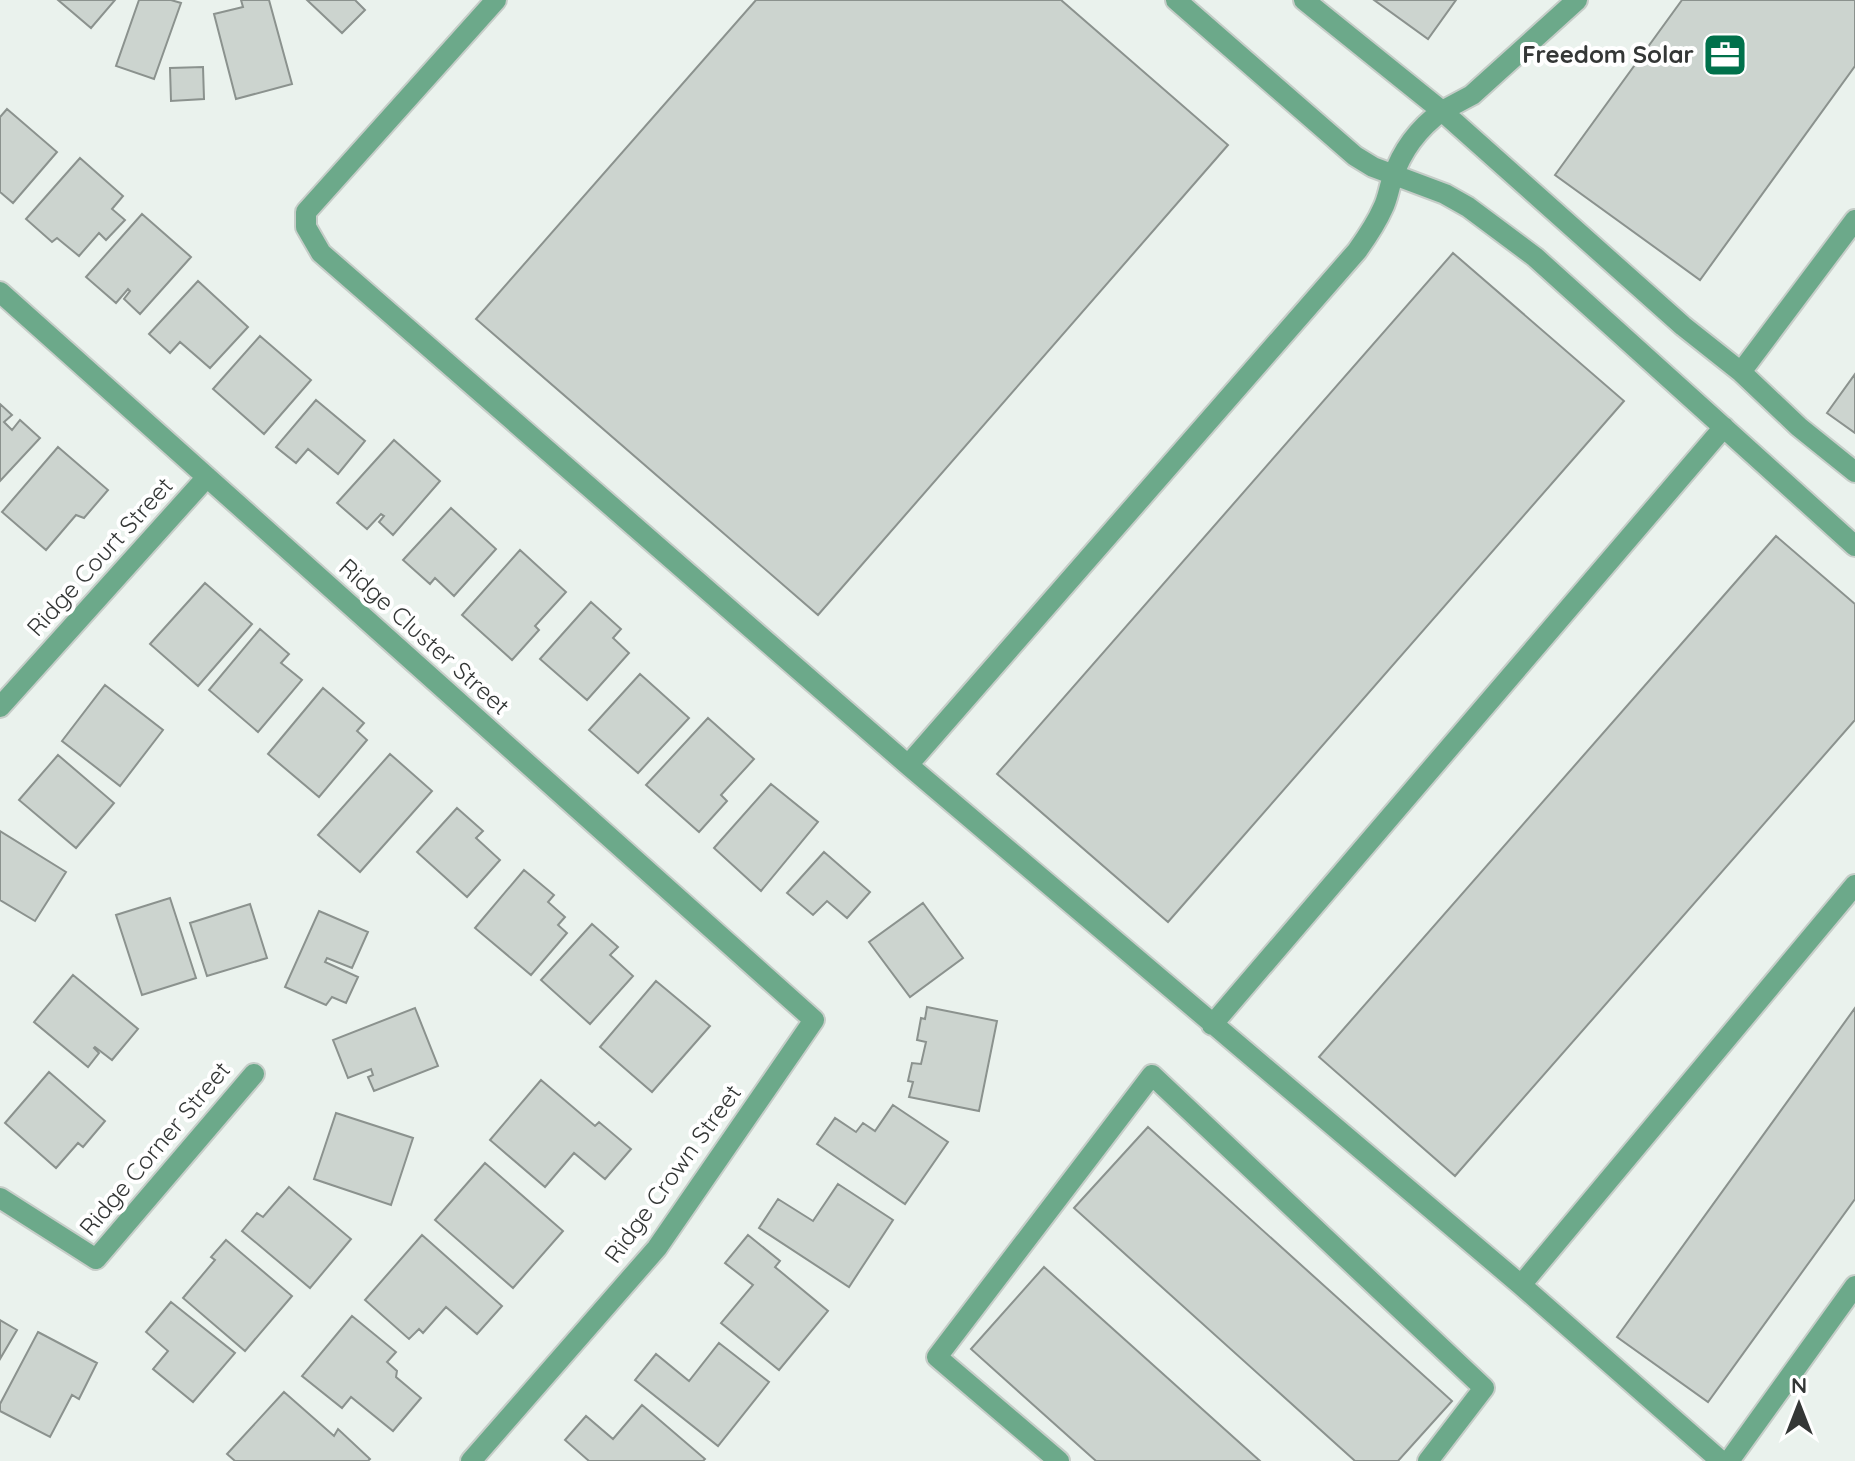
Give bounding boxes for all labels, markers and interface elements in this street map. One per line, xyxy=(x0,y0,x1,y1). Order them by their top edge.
office icon: Freedom Solar xyxy=(1701,31,1749,79)
place label: Freedom Solar xyxy=(1522,39,1694,69)
street label: Ridge Court Street xyxy=(20,471,179,642)
street label: Ridge Cluster Street xyxy=(333,552,516,721)
street label: Ridge Corner Street xyxy=(72,1055,236,1242)
street label: Ridge Crown Street xyxy=(597,1078,747,1269)
north arrow xyxy=(1759,1365,1839,1445)
text: N xyxy=(1791,1371,1807,1399)

